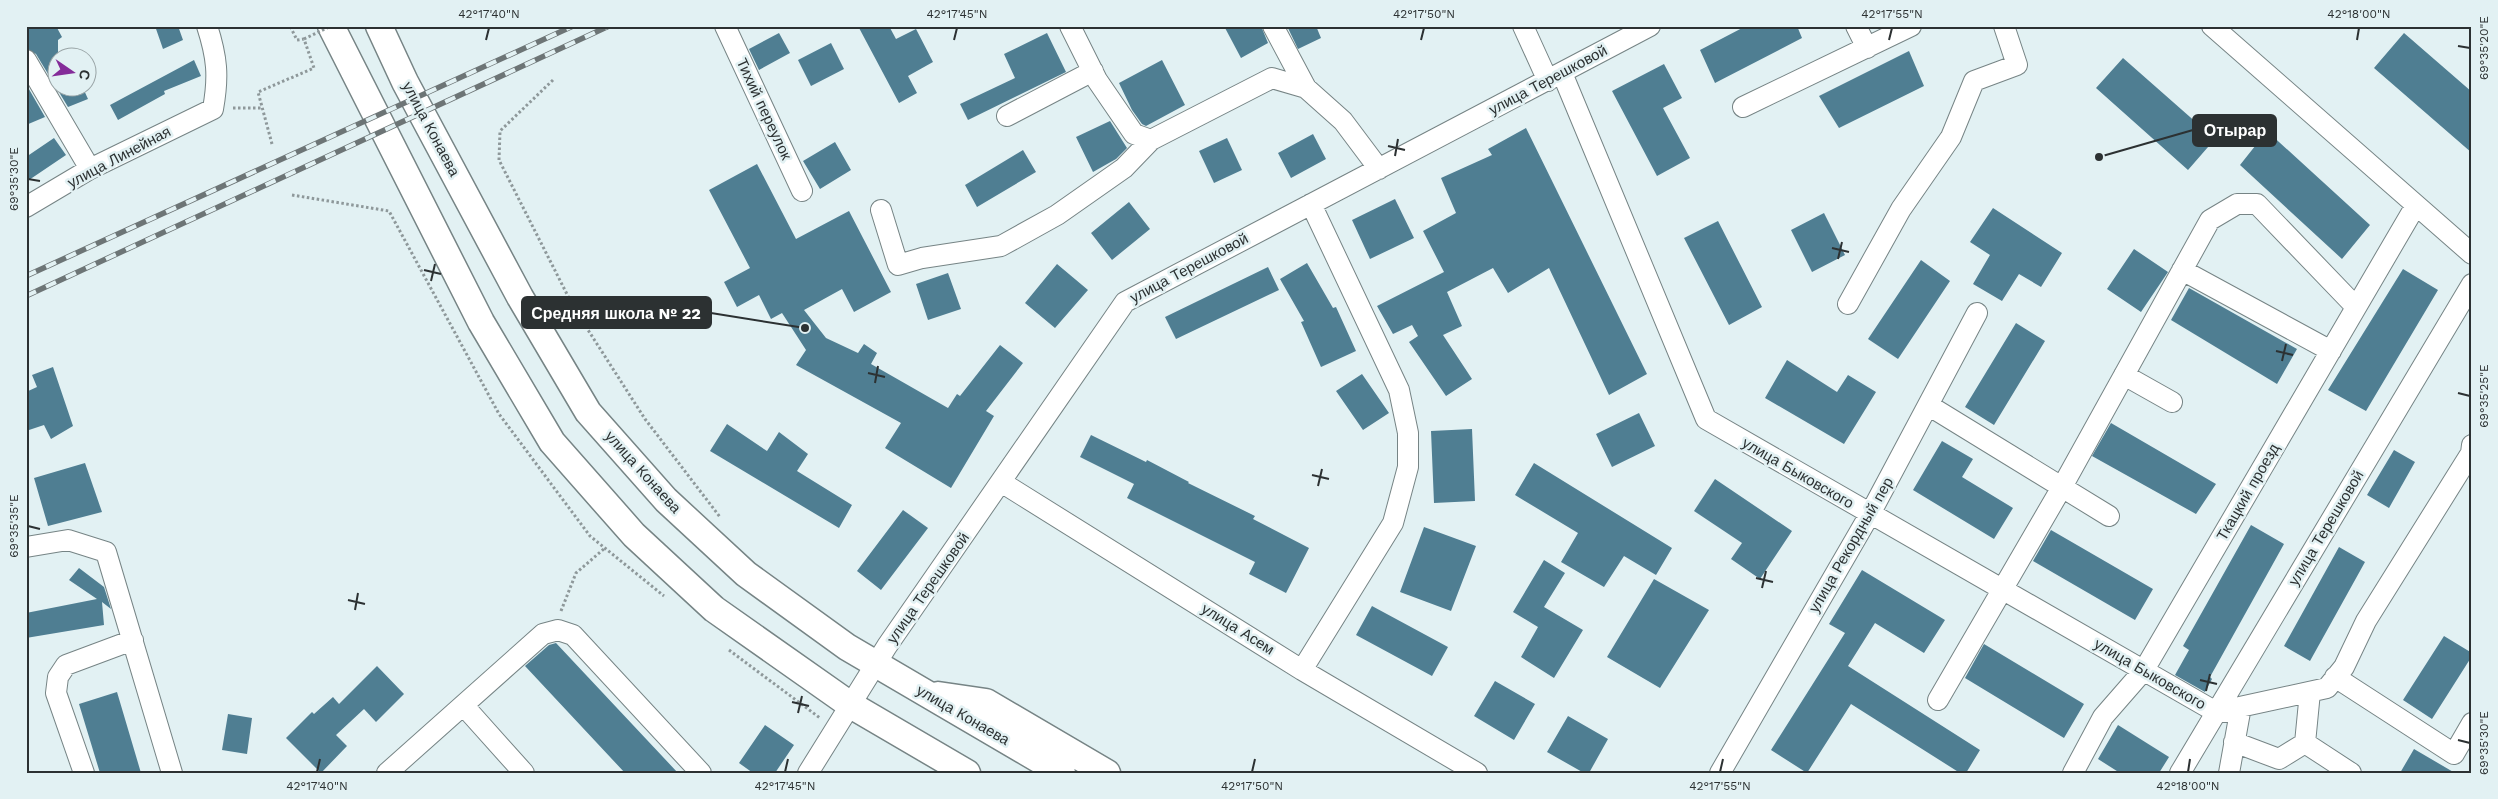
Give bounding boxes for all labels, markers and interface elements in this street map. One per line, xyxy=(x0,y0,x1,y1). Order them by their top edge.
text: 42°17'40"N xyxy=(458,7,520,21)
text: 42°17'45"N xyxy=(927,7,987,21)
text: 42°17'50"N xyxy=(1393,7,1455,21)
text: 42°17'55"N xyxy=(1861,7,1923,21)
text: 42°18'00"N xyxy=(2327,7,2391,21)
text: 69°35'20"E xyxy=(2477,16,2491,80)
street label: улица Терешковой xyxy=(1486,41,1610,119)
north arrow xyxy=(48,48,98,98)
street label: Тихий переулок xyxy=(733,55,796,163)
text: С xyxy=(76,68,94,82)
street label: улица Конаева xyxy=(399,79,464,180)
callout: Отырар xyxy=(2193,115,2276,146)
text: Отырар xyxy=(2204,121,2266,140)
street label: улица Линейная xyxy=(64,122,174,192)
text: 69°35'30"E xyxy=(7,147,21,211)
street label: улица Терешковой xyxy=(1127,229,1251,307)
callout: Средняя школа № 22 xyxy=(522,297,711,328)
text: Средняя школа № 22 xyxy=(531,304,701,323)
text: 69°35'25"E xyxy=(2477,364,2491,428)
street label: улица Конаева xyxy=(601,427,685,517)
street label: улица Быковского xyxy=(1739,434,1857,512)
street label: Ткацкий проезд xyxy=(2213,440,2283,544)
street label: улица Терешковой xyxy=(2284,467,2368,589)
street label: улица Рекордный пер xyxy=(1805,474,1897,616)
text: 69°35'35"E xyxy=(7,494,21,558)
street label: улица Терешковой xyxy=(883,529,973,647)
street label: улица Асем xyxy=(1198,600,1278,658)
street label: улица Быковского xyxy=(2091,635,2209,713)
street label: улица Конаева xyxy=(913,681,1013,749)
text: 69°35'30"E xyxy=(2477,711,2491,775)
text: 42°17'40"N xyxy=(286,779,348,793)
text: 42°17'45"N xyxy=(755,779,815,793)
text: 42°17'50"N xyxy=(1221,779,1283,793)
text: 42°17'55"N xyxy=(1689,779,1751,793)
text: 42°18'00"N xyxy=(2156,779,2220,793)

